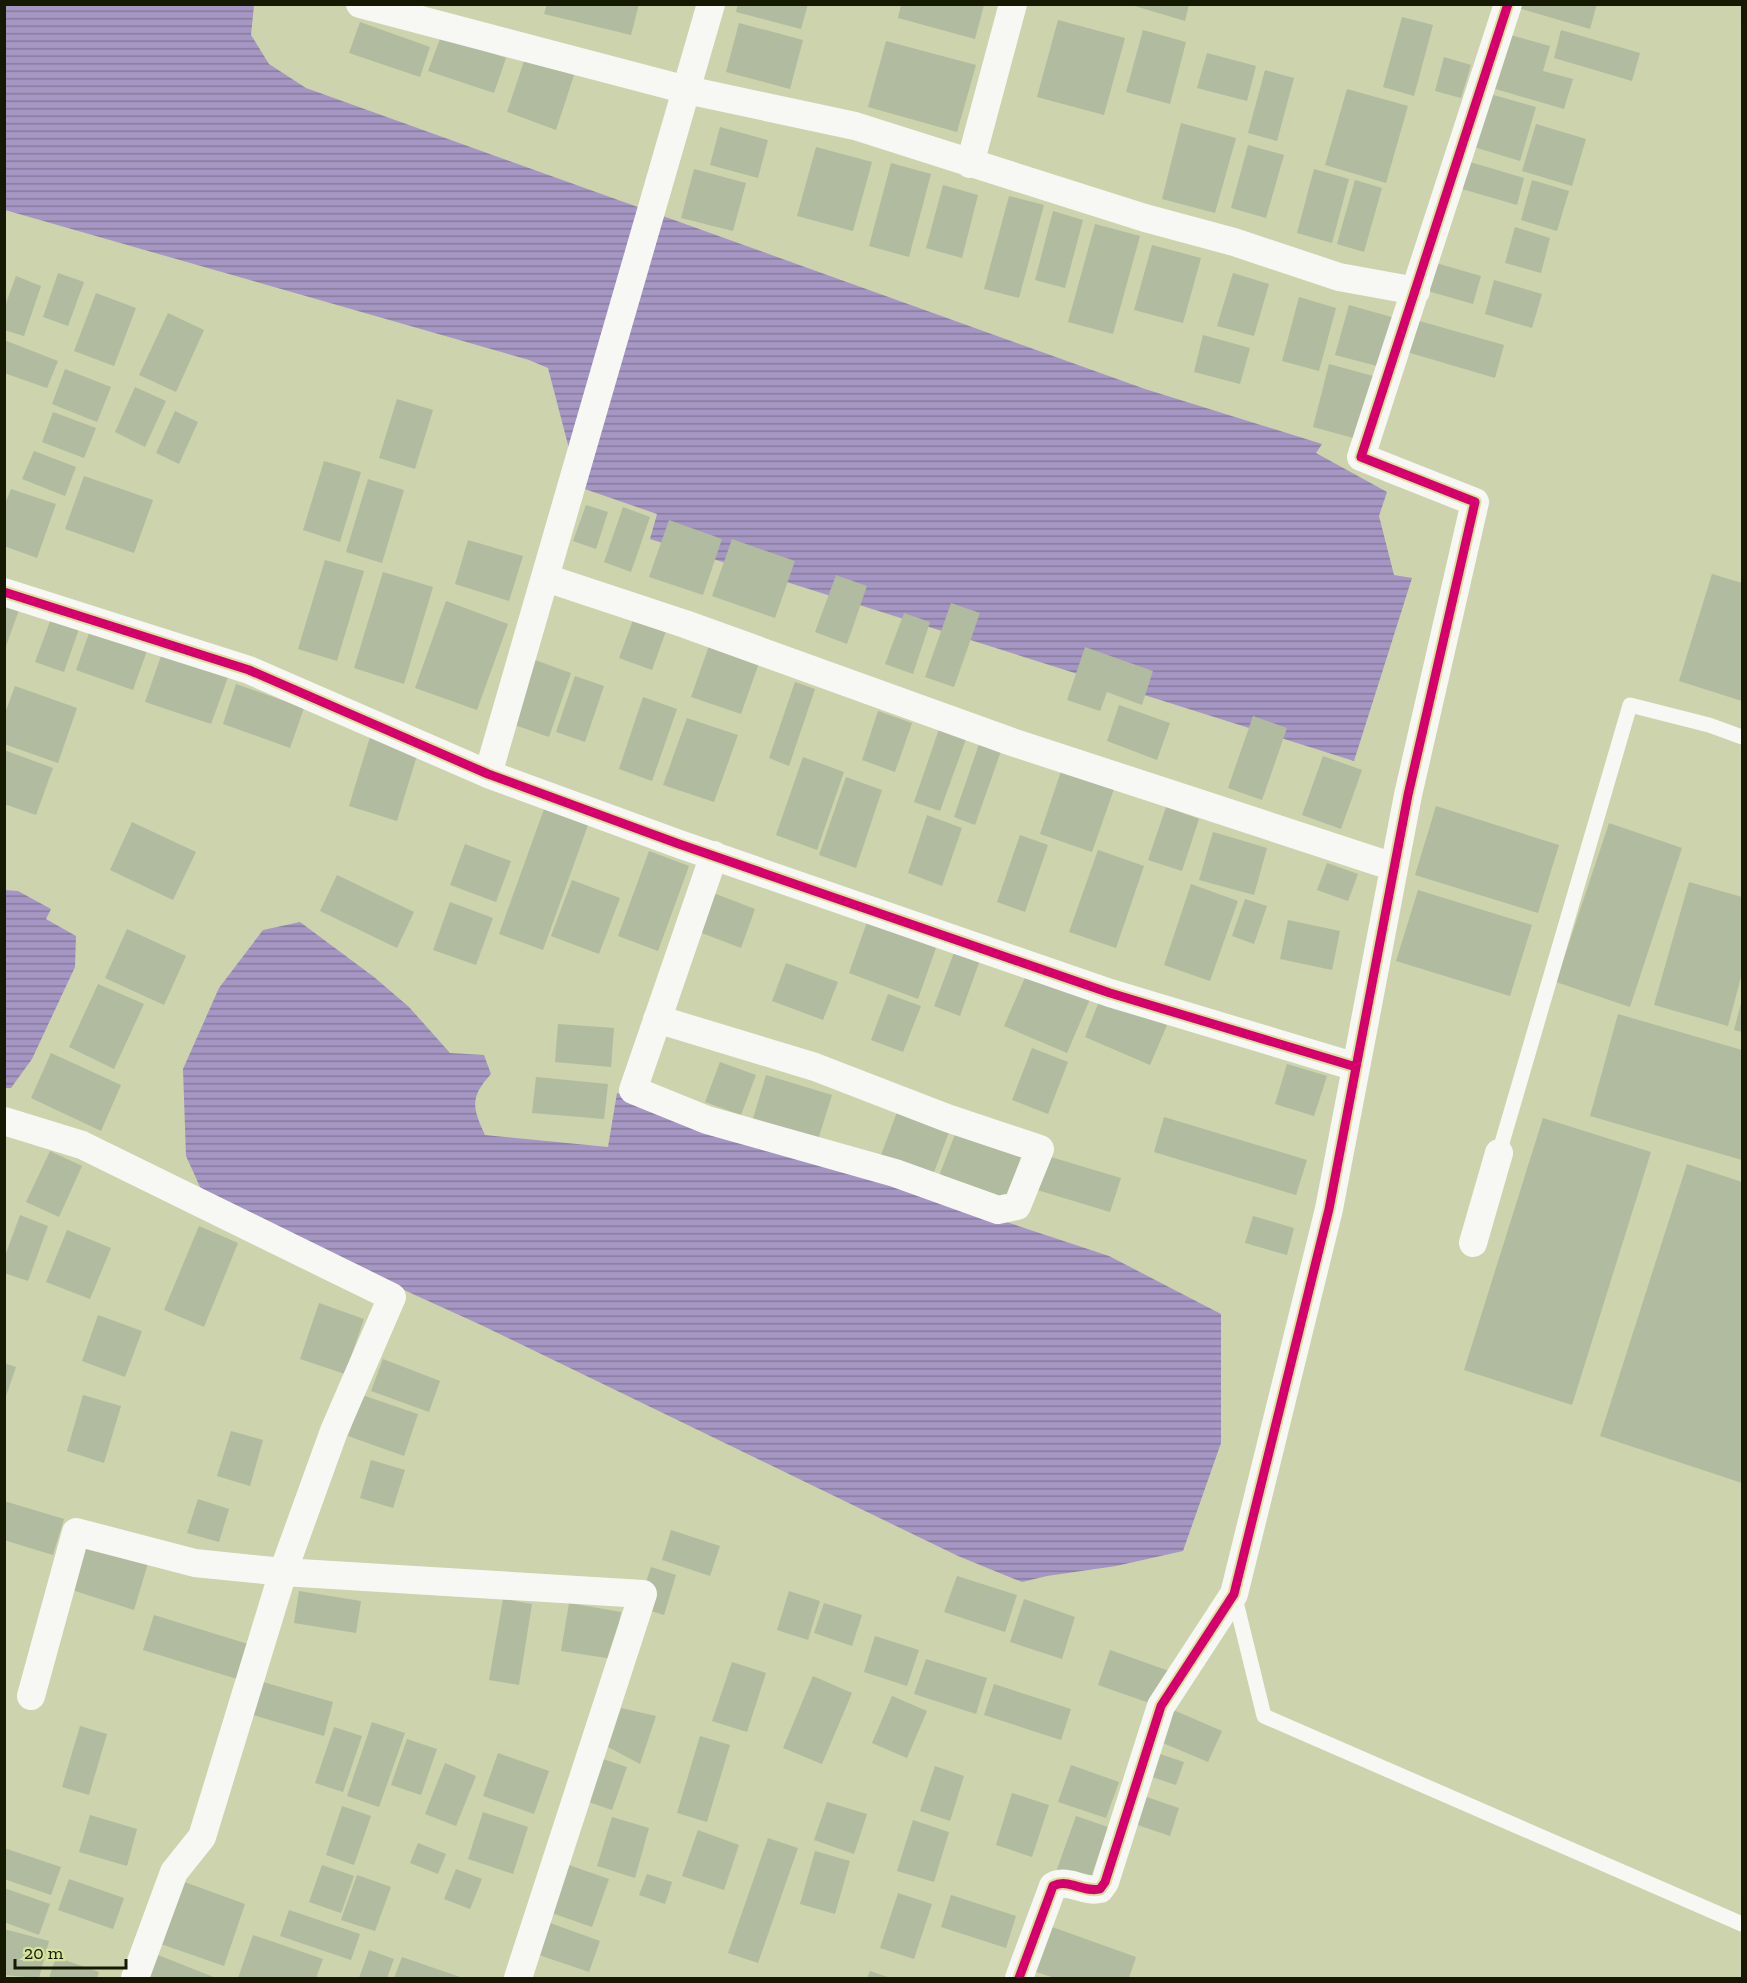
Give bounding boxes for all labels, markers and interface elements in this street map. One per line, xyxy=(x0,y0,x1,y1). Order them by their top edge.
scale bar xyxy=(15,1932,126,1970)
text: 20 m xyxy=(24,1942,64,1964)

